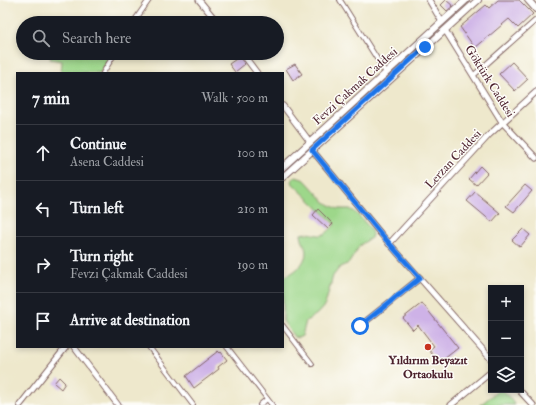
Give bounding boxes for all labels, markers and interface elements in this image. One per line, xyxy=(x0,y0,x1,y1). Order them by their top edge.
search box xyxy=(16,16,284,60)
icon: search xyxy=(30,27,52,49)
text: Search here xyxy=(62,29,131,48)
route end xyxy=(416,38,434,56)
street label: Göktürk Caddesi xyxy=(461,43,518,120)
street label: Fevzi Çakmak Caddesi xyxy=(310,44,401,128)
text: 7 min xyxy=(32,88,70,109)
text: Walk · 500 m xyxy=(201,90,268,106)
street label: Lerzan Caddesi xyxy=(422,127,485,192)
text: Continue xyxy=(70,135,126,154)
icon: ahead xyxy=(32,142,54,164)
text: 100 m xyxy=(237,145,268,161)
text: Asena Caddesi xyxy=(70,154,144,170)
icon: left xyxy=(32,198,54,220)
text: Turn left xyxy=(70,199,124,218)
text: 210 m xyxy=(237,201,268,217)
text: Turn right xyxy=(70,247,133,266)
icon: right xyxy=(32,254,54,276)
text: 190 m xyxy=(237,257,268,273)
text: Fevzi Çakmak Caddesi xyxy=(70,266,188,282)
map controls xyxy=(488,285,524,393)
button: + xyxy=(488,285,524,321)
icon: arrive xyxy=(32,310,54,332)
text: Arrive at destination xyxy=(70,311,190,330)
route start xyxy=(351,317,369,335)
button: − xyxy=(488,321,524,357)
marker: Yıldırım Beyazıt Ortaokulu xyxy=(423,342,433,352)
place label: Yıldırım Beyazıt Ortaokulu xyxy=(388,353,468,382)
button: layers xyxy=(488,357,524,393)

